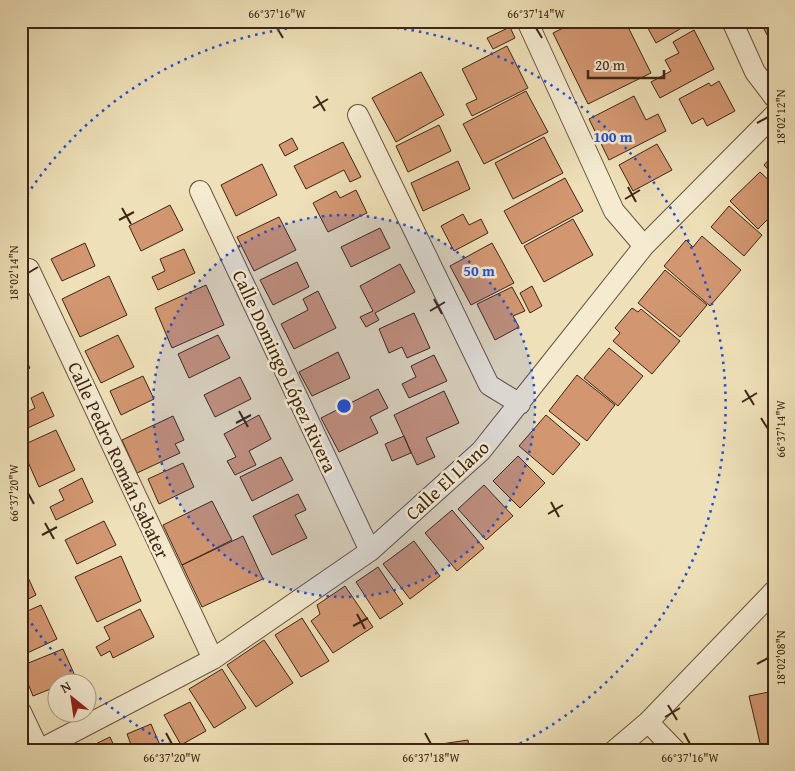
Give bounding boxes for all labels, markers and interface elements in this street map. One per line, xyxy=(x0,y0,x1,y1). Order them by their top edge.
text: 66°37'16"W xyxy=(248,5,307,22)
text: 66°37'14"W xyxy=(507,5,566,22)
scale bar xyxy=(588,48,664,80)
text: 20 m xyxy=(595,54,626,75)
text: 18°02'12"N xyxy=(772,89,789,145)
text: 100 m xyxy=(593,126,633,147)
text: 18°02'14"N xyxy=(5,245,22,301)
text: 50 m xyxy=(463,260,495,281)
street label: Calle Domingo López Rivera xyxy=(226,265,344,477)
street label: Calle Pedro Román Sabater xyxy=(61,357,177,563)
centre of rings xyxy=(335,397,353,415)
text: 66°37'14"W xyxy=(772,399,789,458)
street label: Calle El Llano xyxy=(399,434,495,526)
text: 66°37'20"W xyxy=(5,463,22,522)
text: 18°02'08"N xyxy=(772,630,789,686)
north arrow xyxy=(48,674,98,724)
text: N xyxy=(56,675,75,698)
text: 66°37'20"W xyxy=(143,749,202,766)
text: 66°37'18"W xyxy=(402,749,461,766)
text: 66°37'16"W xyxy=(661,749,720,766)

